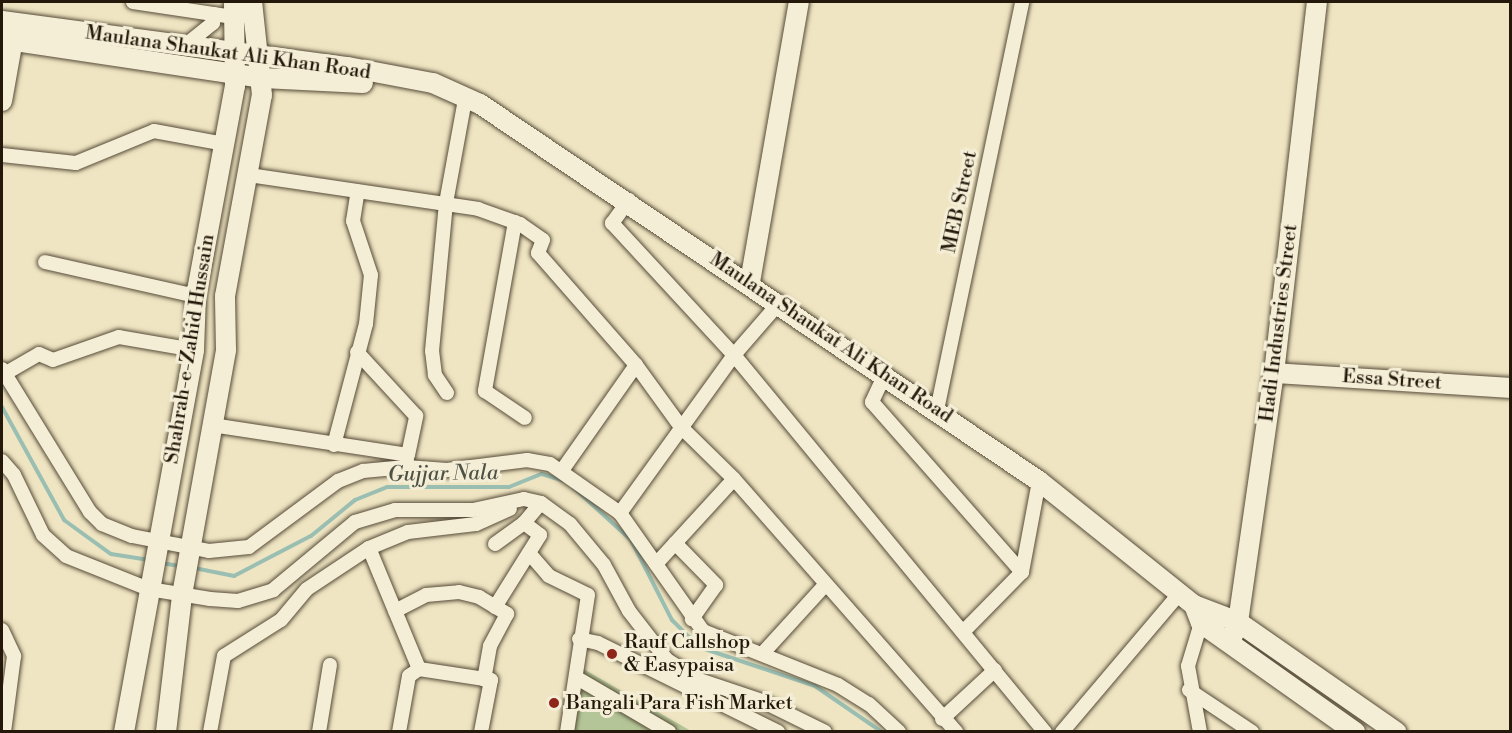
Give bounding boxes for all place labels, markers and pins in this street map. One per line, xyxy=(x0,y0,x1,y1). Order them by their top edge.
place label: Rauf Callshop & Easypaisa xyxy=(624,630,750,677)
marker: Rauf Callshop & Easypaisa xyxy=(605,647,619,661)
place label: Bangali Para Fish Market xyxy=(566,691,793,715)
marker: Bangali Para Fish Market xyxy=(547,696,561,710)

